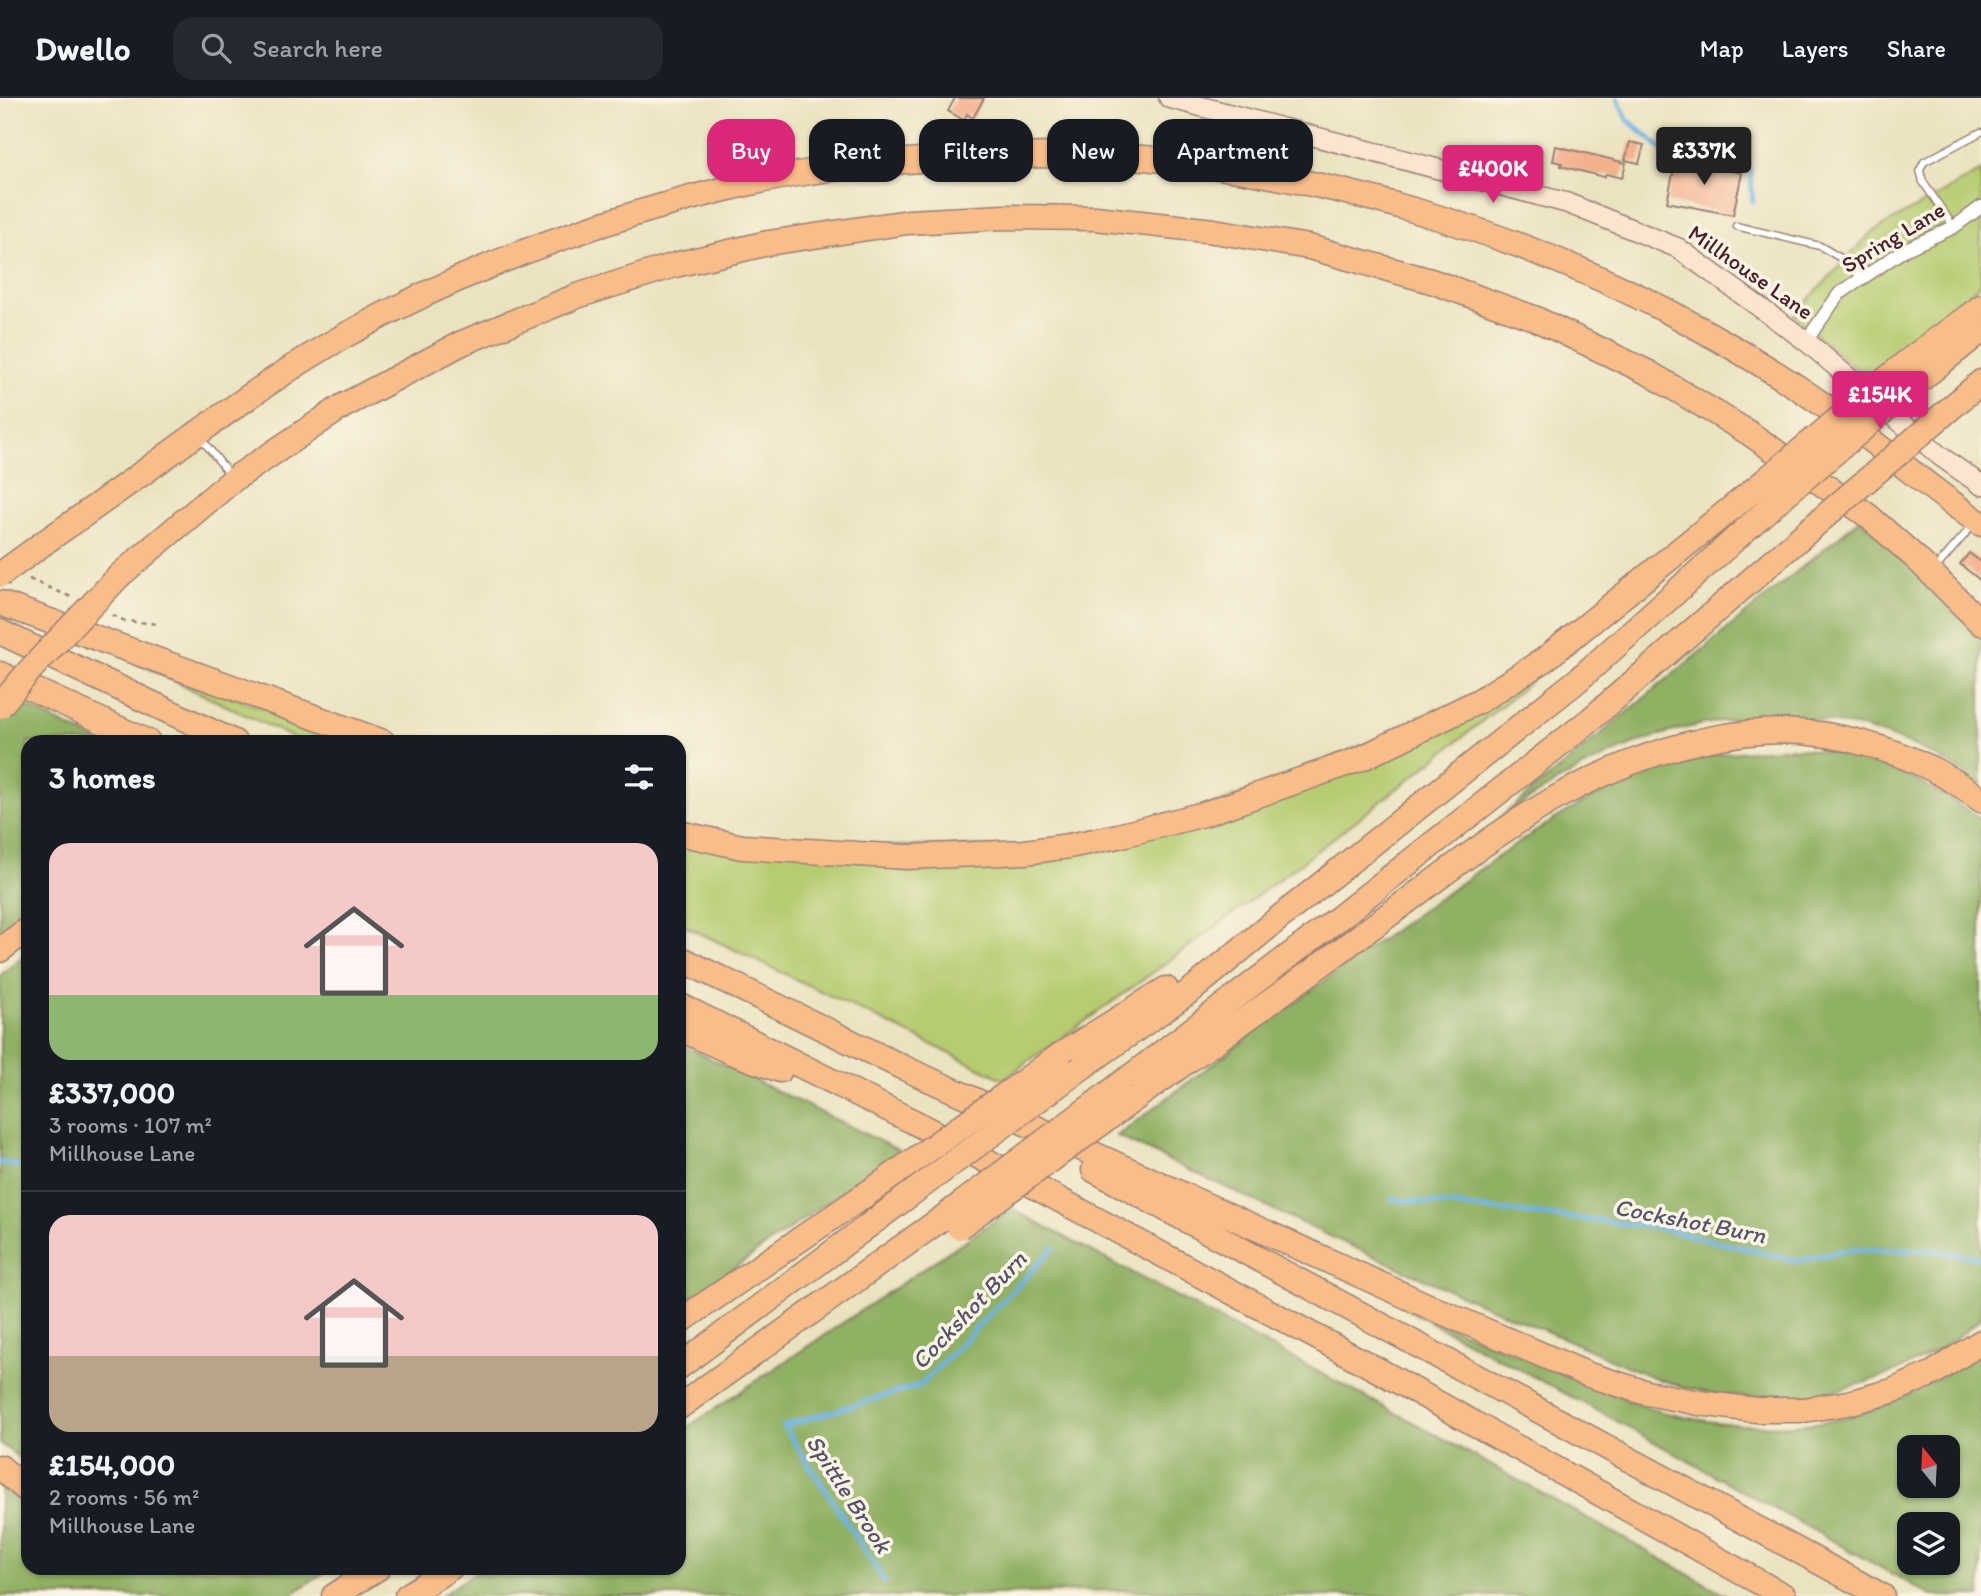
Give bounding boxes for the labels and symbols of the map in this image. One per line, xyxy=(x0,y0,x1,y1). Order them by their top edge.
pin: £337K xyxy=(1655,127,1753,187)
pin: £400K xyxy=(1444,146,1542,205)
street label: Spring Lane xyxy=(1836,195,1950,279)
street label: Millhouse Lane xyxy=(1683,219,1819,325)
pin: £154K xyxy=(1831,372,1929,431)
water label: Cockshot Burn xyxy=(1612,1192,1769,1249)
water label: Cockshot Burn xyxy=(905,1244,1033,1375)
water label: Spittle Brook xyxy=(801,1429,899,1560)
north arrow xyxy=(1897,1435,1960,1498)

